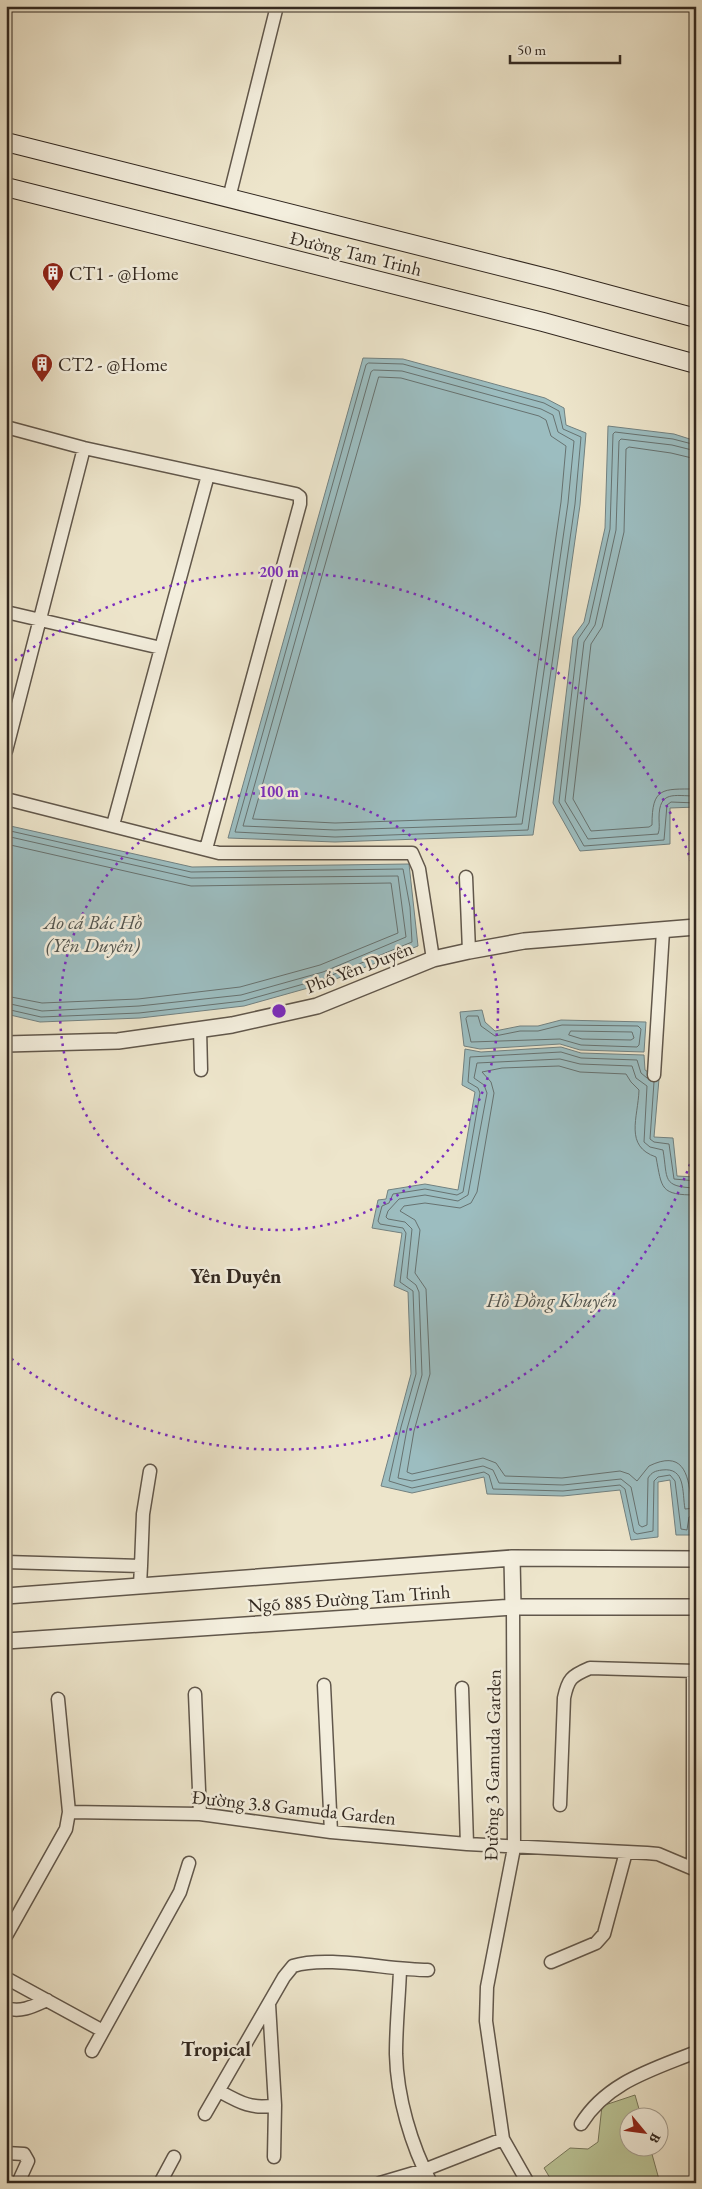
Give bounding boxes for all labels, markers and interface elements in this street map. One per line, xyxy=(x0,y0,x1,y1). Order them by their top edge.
scale bar xyxy=(510,32,620,64)
text: 50 m xyxy=(517,40,546,59)
street label: Đường Tam Trinh xyxy=(287,225,425,282)
building icon: CT1 - @Home xyxy=(41,261,65,292)
place label: CT1 - @Home xyxy=(69,261,178,286)
building icon: CT2 - @Home xyxy=(30,352,54,383)
place label: CT2 - @Home xyxy=(58,352,167,377)
text: 200 m xyxy=(259,562,299,581)
text: 100 m xyxy=(259,782,299,801)
water label: Ao cá Bác Hồ (Yên Duyên) xyxy=(42,909,143,958)
street label: Phố Yên Duyên xyxy=(302,935,417,999)
centre of rings xyxy=(270,1002,288,1020)
district label: Yên Duyên xyxy=(191,1263,281,1289)
water label: Hồ Đồng Khuyến xyxy=(486,1287,617,1313)
street label: Ngõ 885 Đường Tam Trinh xyxy=(247,1579,451,1618)
street label: Đường 3 Gamuda Garden xyxy=(478,1669,507,1861)
street label: Đường 3.8 Gamuda Garden xyxy=(191,1784,397,1831)
district label: Tropical xyxy=(181,2036,251,2062)
north arrow xyxy=(620,2106,670,2156)
text: B xyxy=(645,2130,665,2147)

